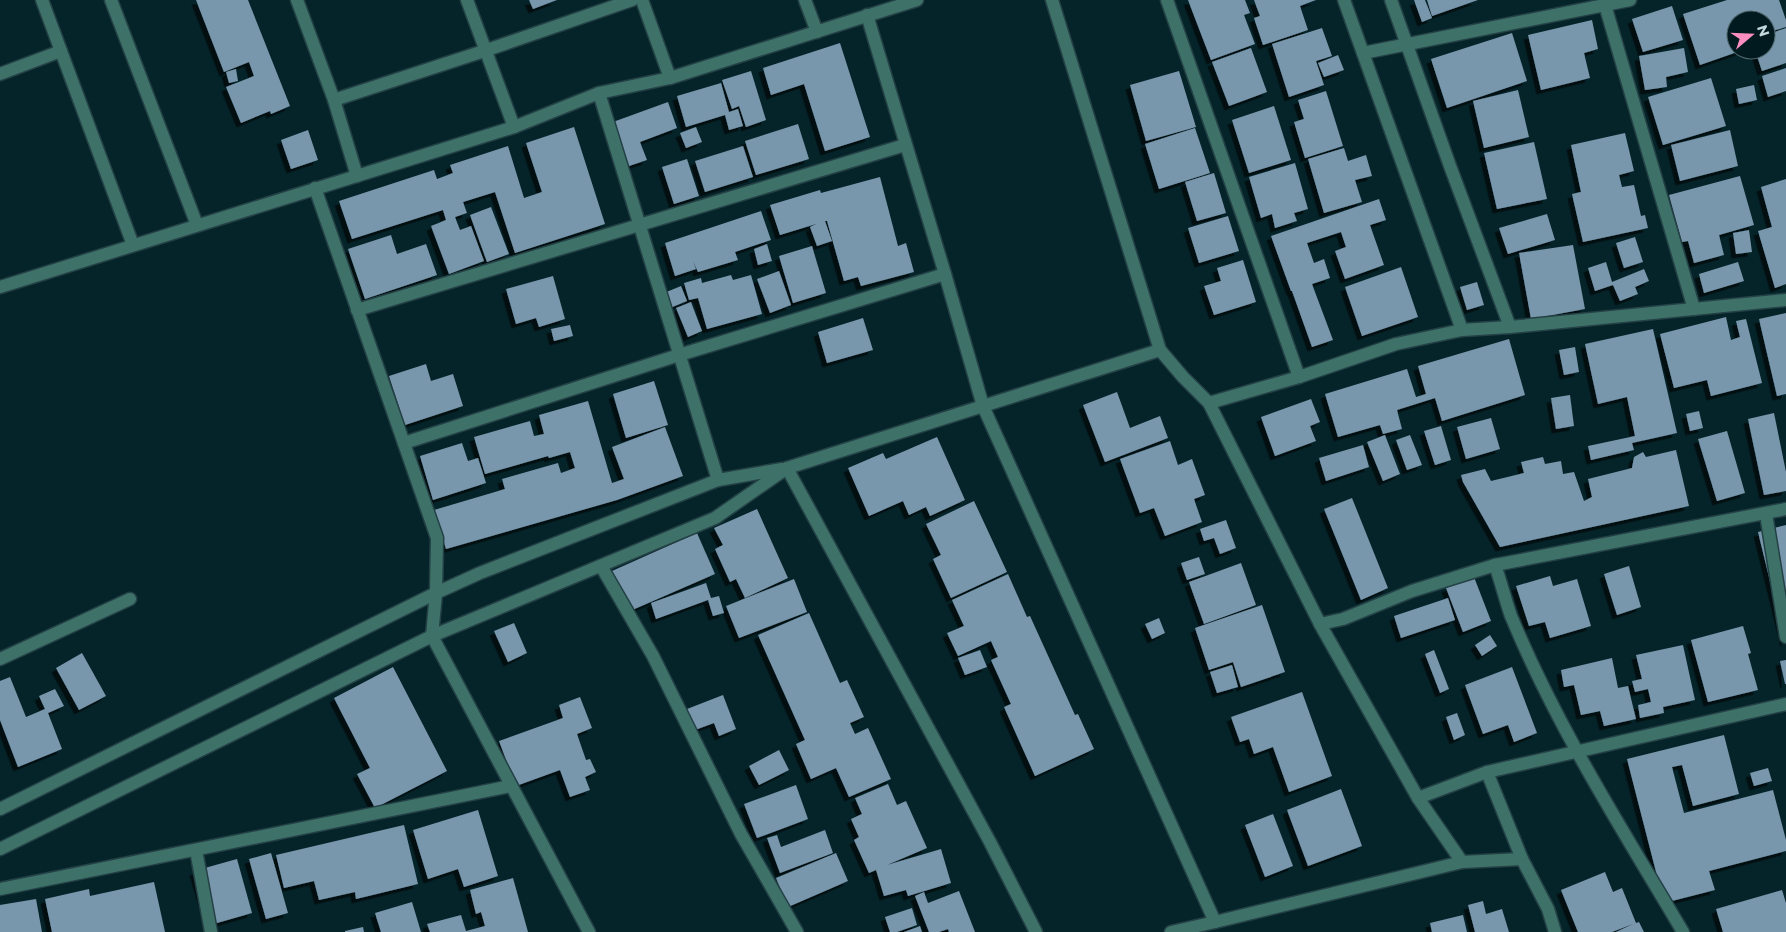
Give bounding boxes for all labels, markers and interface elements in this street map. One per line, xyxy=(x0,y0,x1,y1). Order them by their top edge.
north arrow xyxy=(1726,10,1776,60)
text: N xyxy=(1753,22,1774,39)

